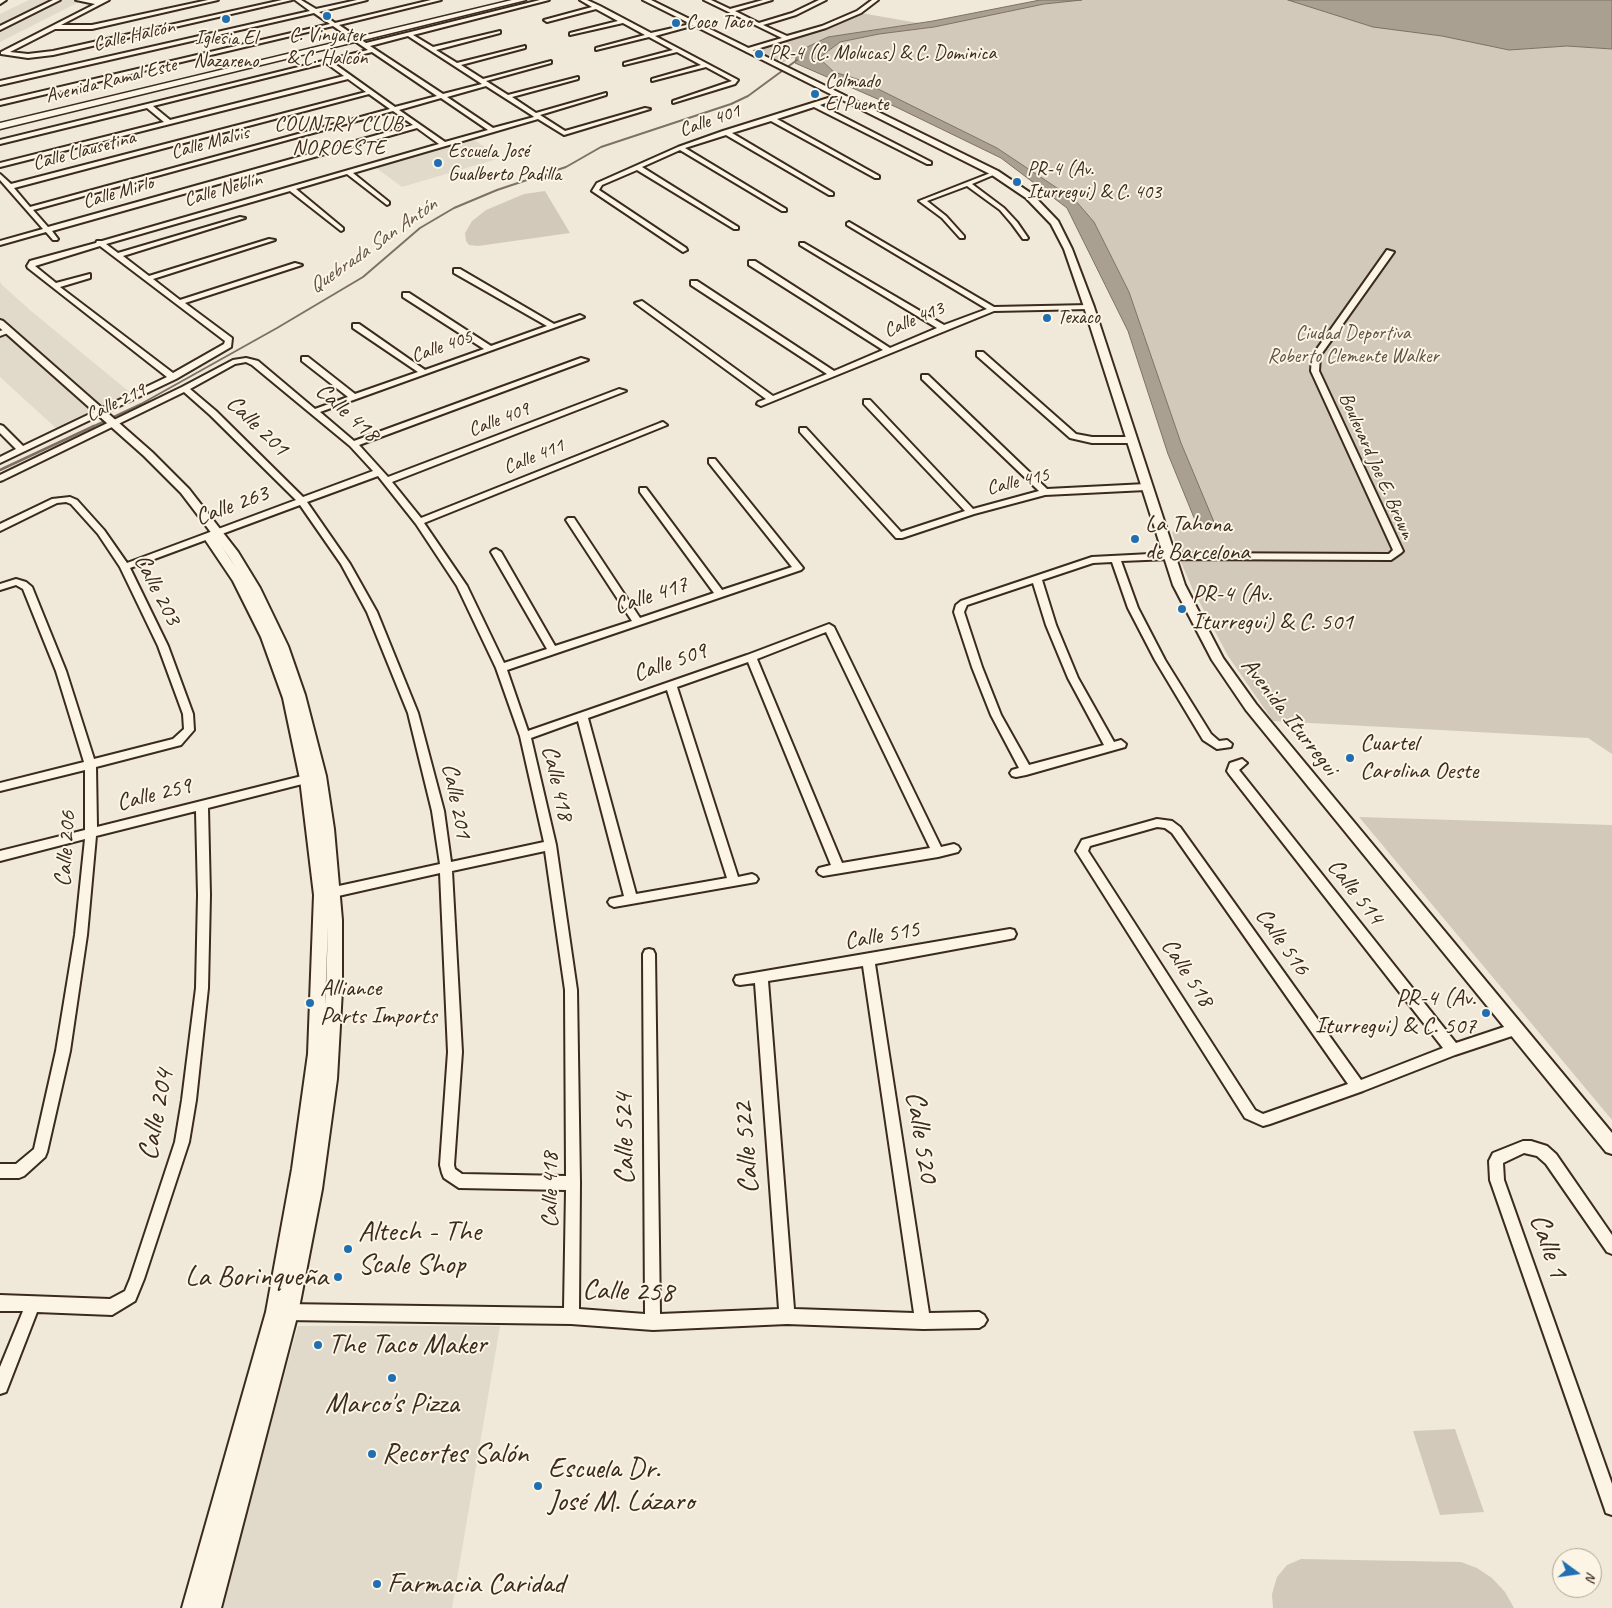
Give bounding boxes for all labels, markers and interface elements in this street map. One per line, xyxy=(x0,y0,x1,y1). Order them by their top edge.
marker: C. Vinyater & C. Halcón xyxy=(321,10,333,22)
place label: Coco Taco xyxy=(686,11,752,35)
marker: Iglesia El Nazareno xyxy=(220,13,232,25)
street label: Calle Halcón xyxy=(91,15,177,57)
marker: Coco Taco xyxy=(670,17,682,29)
place label: C. Vinyater & C. Halcón xyxy=(287,24,367,71)
place label: Iglesia El Nazareno xyxy=(194,27,258,74)
place label: PR-4 (C. Molucas) & C. Dominica xyxy=(769,42,996,66)
marker: PR-4 (C. Molucas) & C. Dominica xyxy=(753,48,765,60)
street label: Avenida Ramal Este xyxy=(43,53,179,109)
place label: Colmado El Puente xyxy=(825,70,888,117)
marker: Colmado El Puente xyxy=(809,88,821,100)
street label: Calle 401 xyxy=(676,99,744,143)
district label: COUNTRY CLUB NOROESTE xyxy=(273,111,405,161)
street label: Calle Malvis xyxy=(168,121,252,165)
street label: Calle Llausetina xyxy=(30,126,138,176)
place label: Escuela José Gualberto Padilla xyxy=(448,140,561,187)
marker: Escuela José Gualberto Padilla xyxy=(432,157,444,169)
place label: PR-4 (Av. Iturregui) & C. 403 xyxy=(1027,158,1161,205)
street label: Calle Neblín xyxy=(181,167,265,213)
street label: Calle Mirlo xyxy=(80,172,156,214)
marker: PR-4 (Av. Iturregui) & C. 403 xyxy=(1011,176,1023,188)
water label: Quebrada San Antón xyxy=(304,193,442,299)
street label: Calle 413 xyxy=(880,297,948,343)
place label: Texaco xyxy=(1057,306,1100,330)
marker: Texaco xyxy=(1041,312,1053,324)
park label: Ciudad Deportiva Roberto Clemente Walker xyxy=(1267,322,1439,369)
street label: Calle 405 xyxy=(408,325,476,369)
street label: Calle 418 xyxy=(309,377,385,449)
street label: Calle 219 xyxy=(82,378,150,428)
street label: Calle 201 xyxy=(220,389,294,463)
street label: Boulevard Joe E. Brown xyxy=(1333,389,1419,543)
street label: Calle 409 xyxy=(465,397,533,443)
street label: Calle 411 xyxy=(500,434,568,480)
street label: Calle 415 xyxy=(984,463,1052,501)
street label: Calle 263 xyxy=(191,479,273,533)
place label: La Tahona de Barcelona xyxy=(1145,511,1250,567)
marker: La Tahona de Barcelona xyxy=(1129,533,1141,545)
street label: Calle 203 xyxy=(127,550,187,630)
street label: Calle 417 xyxy=(610,571,692,621)
place label: PR-4 (Av. Iturregui) & C. 501 xyxy=(1192,581,1353,637)
marker: PR-4 (Av. Iturregui) & C. 501 xyxy=(1176,603,1188,615)
street label: Calle 509 xyxy=(629,637,711,689)
street label: Avenida Iturregui xyxy=(1234,652,1344,782)
place label: Cuartel Carolina Oeste xyxy=(1360,730,1478,786)
street label: Calle 418 xyxy=(534,743,580,823)
marker: Cuartel Carolina Oeste xyxy=(1344,752,1356,764)
street label: Calle 201 xyxy=(435,761,477,841)
street label: Calle 259 xyxy=(114,772,194,818)
street label: Calle 206 xyxy=(49,810,83,888)
street label: Calle 514 xyxy=(1320,853,1390,931)
street label: Calle 516 xyxy=(1248,903,1316,981)
street label: Calle 515 xyxy=(842,915,922,957)
street label: Calle 518 xyxy=(1154,933,1220,1013)
place label: Alliance Parts Imports xyxy=(320,975,437,1031)
place label: PR-4 (Av. Iturregui) & C. 507 xyxy=(1315,985,1476,1041)
marker: Alliance Parts Imports xyxy=(304,997,316,1009)
marker: PR-4 (Av. Iturregui) & C. 507 xyxy=(1480,1007,1492,1019)
street label: Calle 204 xyxy=(131,1067,183,1163)
street label: Calle 520 xyxy=(897,1089,945,1185)
street label: Calle 524 xyxy=(607,1093,643,1185)
street label: Calle 522 xyxy=(726,1101,768,1195)
street label: Calle 418 xyxy=(537,1152,565,1228)
street label: Calle 1 xyxy=(1521,1209,1575,1283)
place label: Altech - The Scale Shop xyxy=(358,1215,481,1283)
marker: Altech - The Scale Shop xyxy=(342,1243,354,1255)
place label: La Borinqueña xyxy=(185,1260,328,1294)
marker: La Borinqueña xyxy=(332,1271,344,1283)
street label: Calle 258 xyxy=(582,1273,674,1311)
place label: The Taco Maker xyxy=(328,1328,487,1362)
marker: The Taco Maker xyxy=(312,1339,324,1351)
marker: Marco's Pizza xyxy=(386,1372,398,1384)
place label: Marco's Pizza xyxy=(325,1387,459,1421)
place label: Recortes Salón xyxy=(382,1437,528,1471)
marker: Recortes Salón xyxy=(366,1448,378,1460)
place label: Escuela Dr. José M. Lázaro xyxy=(548,1452,694,1520)
marker: Escuela Dr. José M. Lázaro xyxy=(532,1480,544,1492)
north arrow xyxy=(1552,1548,1602,1598)
place label: Farmacia Caridad xyxy=(387,1567,565,1601)
text: N xyxy=(1582,1570,1600,1583)
marker: Farmacia Caridad xyxy=(371,1578,383,1590)

